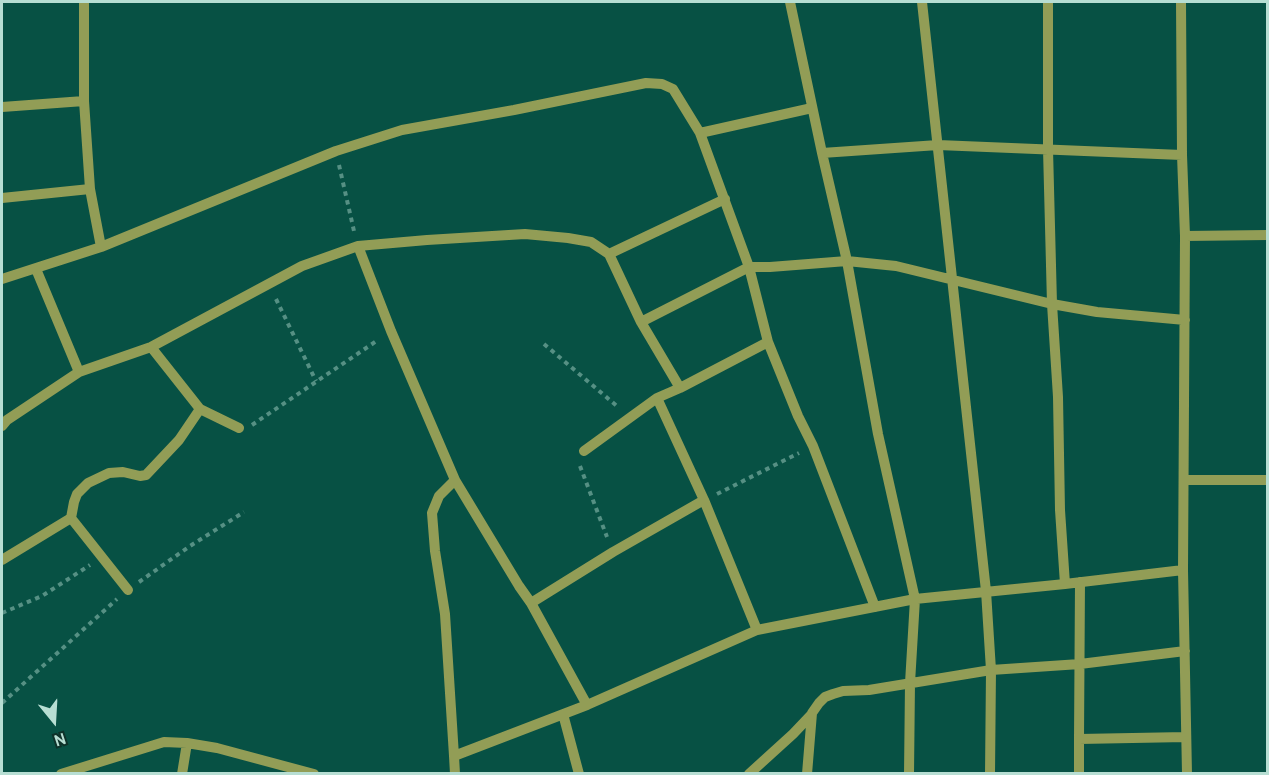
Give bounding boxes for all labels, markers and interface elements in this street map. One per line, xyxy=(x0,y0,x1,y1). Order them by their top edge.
north arrow xyxy=(24,691,84,751)
text: N xyxy=(51,727,68,749)

